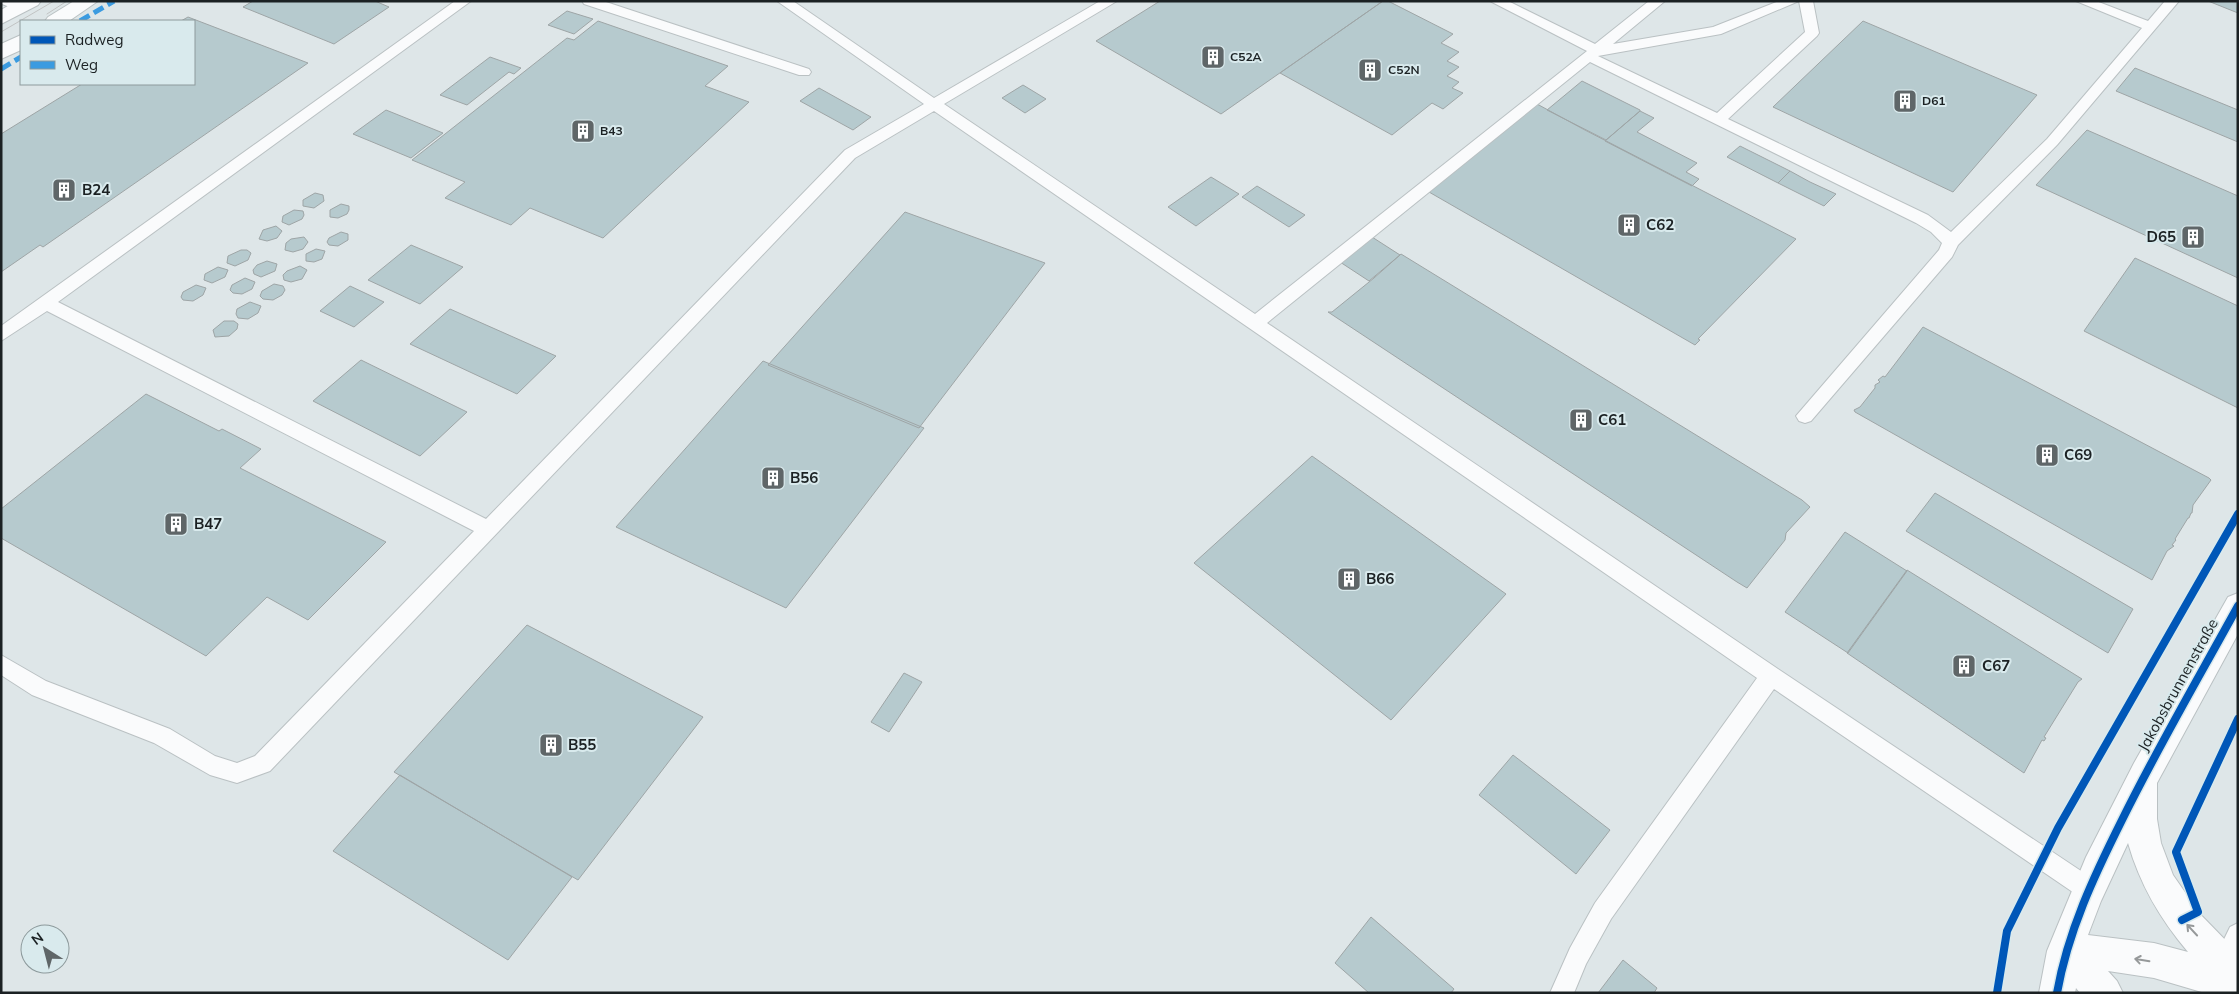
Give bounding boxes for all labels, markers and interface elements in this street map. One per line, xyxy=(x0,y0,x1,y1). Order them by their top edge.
legend xyxy=(20,20,195,85)
text: Radweg xyxy=(65,30,123,49)
building icon: C52A xyxy=(1200,44,1226,70)
place label: C52A xyxy=(1230,49,1262,64)
text: Weg xyxy=(65,55,98,74)
building icon: C52N xyxy=(1357,57,1383,83)
place label: C52N xyxy=(1388,62,1420,77)
building icon: D61 xyxy=(1892,88,1918,114)
place label: D61 xyxy=(1922,93,1946,108)
building icon: B43 xyxy=(570,118,596,144)
place label: B43 xyxy=(600,123,623,138)
building icon: B24 xyxy=(51,177,77,203)
place label: B24 xyxy=(82,180,110,199)
building icon: C62 xyxy=(1616,212,1642,238)
place label: C62 xyxy=(1646,215,1674,234)
building icon: D65 xyxy=(2180,224,2206,250)
place label: D65 xyxy=(2147,227,2176,246)
building icon: C61 xyxy=(1568,407,1594,433)
place label: C61 xyxy=(1598,410,1626,429)
building icon: C69 xyxy=(2034,442,2060,468)
place label: C69 xyxy=(2064,445,2092,464)
building icon: B56 xyxy=(760,465,786,491)
place label: B56 xyxy=(790,468,818,487)
building icon: B47 xyxy=(163,511,189,537)
place label: B47 xyxy=(194,514,222,533)
building icon: B66 xyxy=(1336,566,1362,592)
place label: B66 xyxy=(1366,569,1394,588)
street label: Jakobsbrunnenstraße xyxy=(2133,615,2222,754)
building icon: C67 xyxy=(1951,653,1977,679)
place label: C67 xyxy=(1982,656,2010,675)
building icon: B55 xyxy=(538,732,564,758)
place label: B55 xyxy=(568,735,596,754)
north arrow xyxy=(20,924,70,974)
one-way arrow xyxy=(2186,924,2198,937)
text: N xyxy=(28,928,47,949)
one-way arrow xyxy=(2134,955,2150,965)

